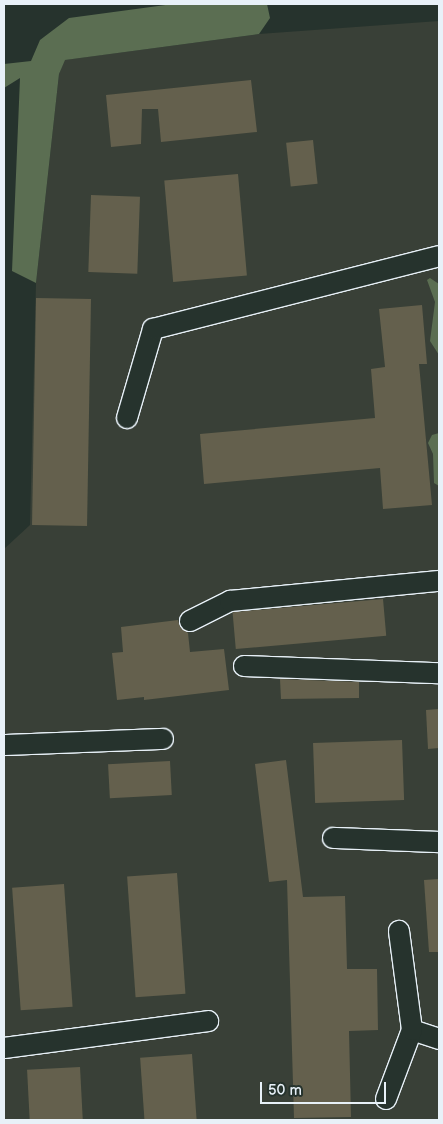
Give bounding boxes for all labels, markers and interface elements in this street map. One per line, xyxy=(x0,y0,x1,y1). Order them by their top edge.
scale bar xyxy=(263,1072,389,1104)
text: 50 m xyxy=(268,1081,302,1100)

